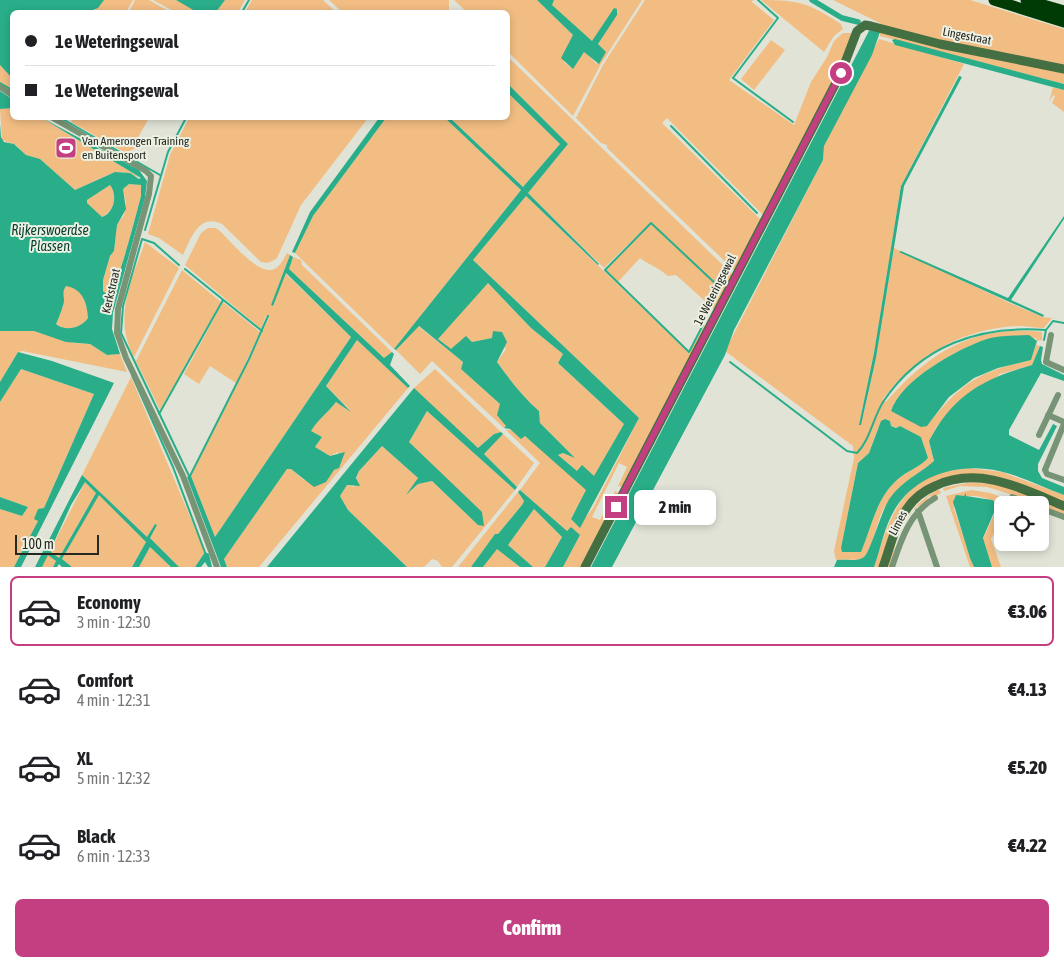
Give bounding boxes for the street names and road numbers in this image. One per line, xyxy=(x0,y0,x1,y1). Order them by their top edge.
street label: Lingestraat xyxy=(942,24,993,48)
street label: 1e Weteringsewal xyxy=(691,251,739,328)
street label: Kerkstraat xyxy=(99,267,123,315)
street label: Limes xyxy=(886,508,910,538)

